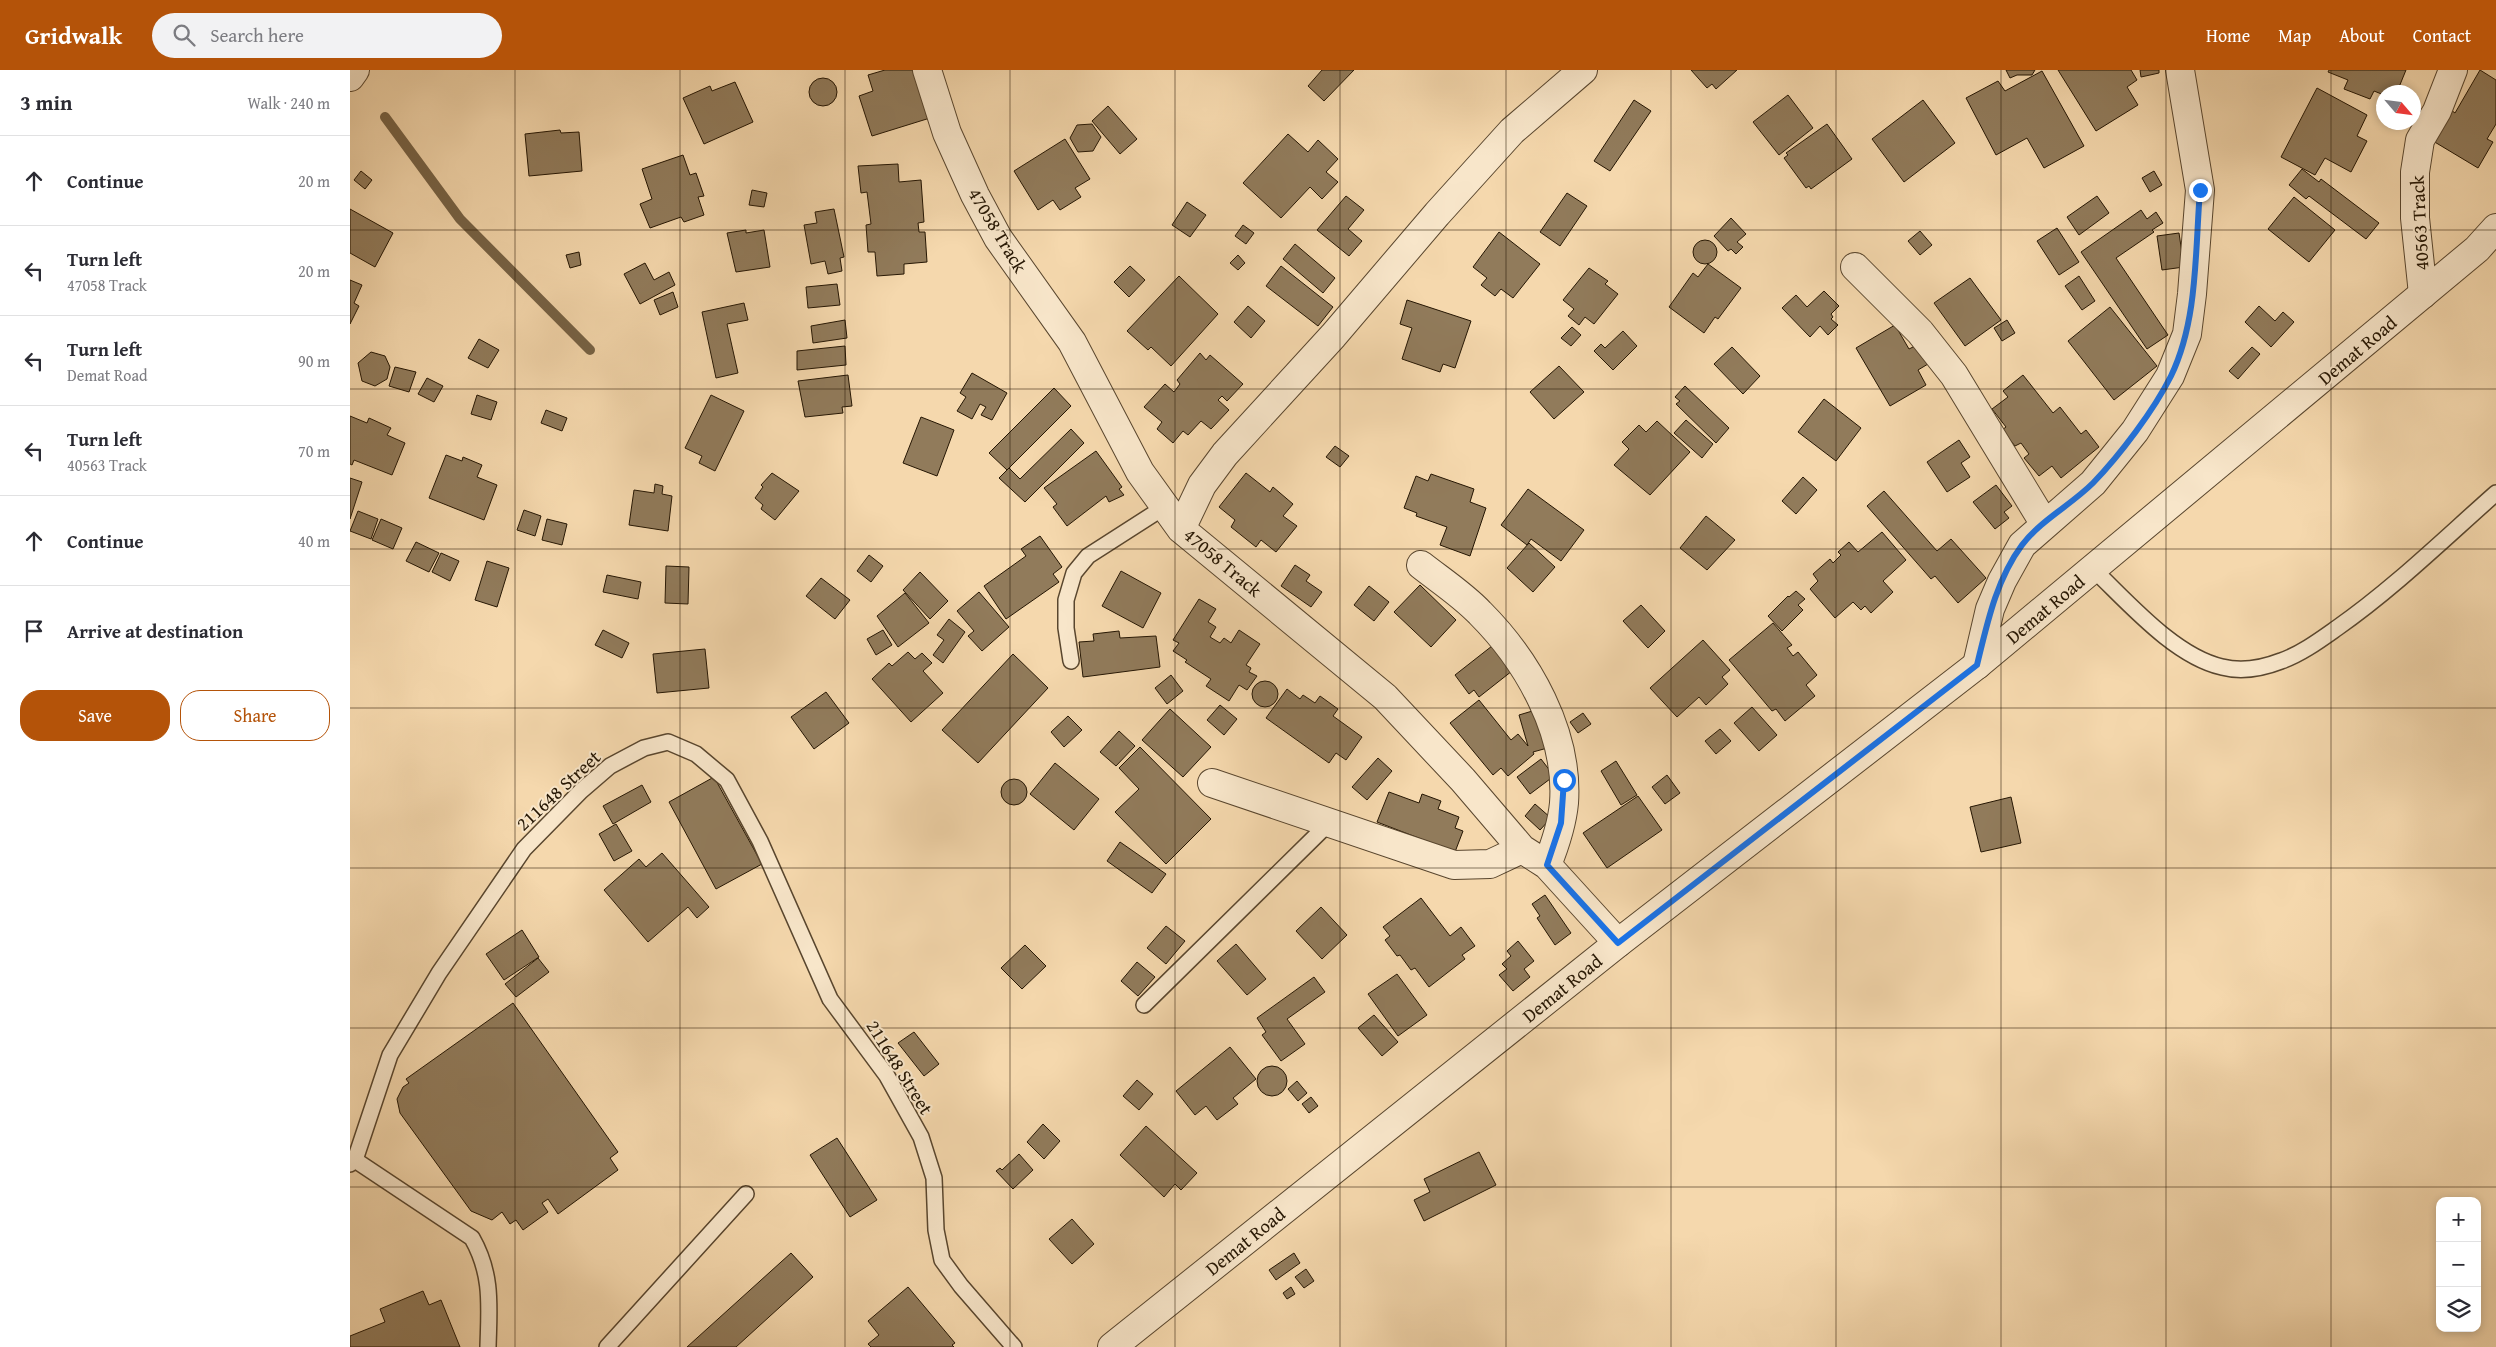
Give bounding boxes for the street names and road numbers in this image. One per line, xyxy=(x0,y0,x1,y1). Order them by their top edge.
street label: 40563 Track xyxy=(2403,174,2435,271)
street label: 47058 Track xyxy=(962,182,1035,278)
street label: Demat Road xyxy=(2311,308,2403,391)
street label: 47058 Track xyxy=(1178,521,1269,603)
street label: Demat Road xyxy=(1999,567,2091,650)
street label: 211648 Street xyxy=(509,743,607,837)
street label: Demat Road xyxy=(1516,946,1609,1029)
street label: 211648 Street xyxy=(860,1014,940,1120)
street label: Demat Road xyxy=(1199,1199,1292,1282)

